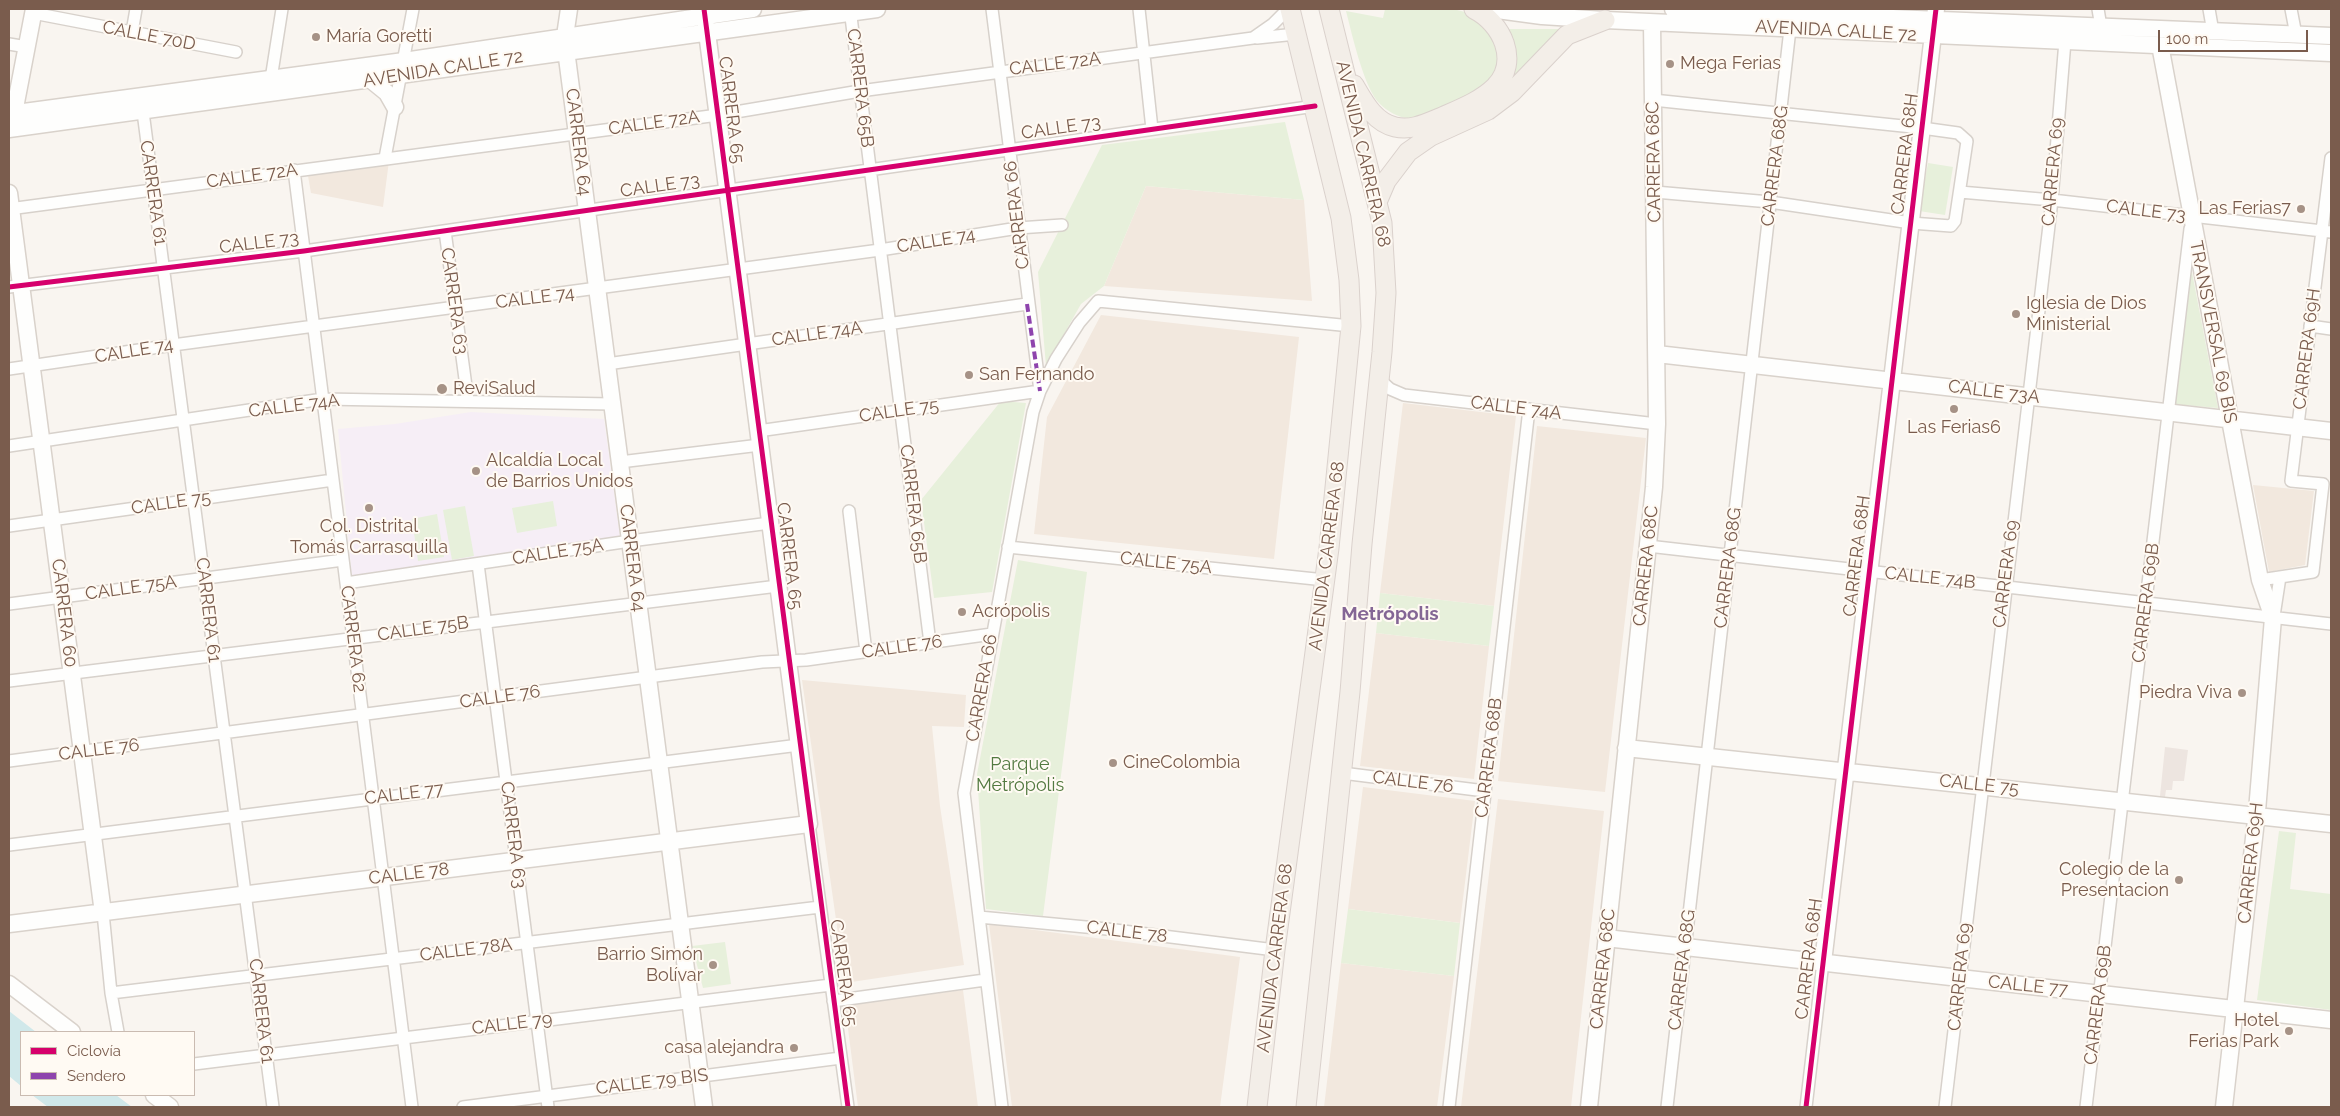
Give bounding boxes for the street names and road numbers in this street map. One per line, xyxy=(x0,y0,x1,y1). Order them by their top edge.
street label: CALLE 70D xyxy=(101,16,197,56)
street label: AVENIDA CALLE 72 xyxy=(1755,16,1917,46)
street label: CARRERA 65B xyxy=(842,27,878,149)
street label: AVENIDA CALLE 72 xyxy=(361,46,525,92)
street label: CALLE 72A xyxy=(1008,48,1102,80)
street label: CARRERA 65 xyxy=(714,55,748,165)
street label: AVENIDA CARRERA 68 xyxy=(1331,59,1395,249)
street label: CARRERA 64 xyxy=(561,87,595,197)
street label: CARRERA 68H xyxy=(1887,92,1923,216)
street label: CARRERA 68C xyxy=(1642,101,1666,223)
street label: CARRERA 68G xyxy=(1757,104,1793,228)
street label: CALLE 72A xyxy=(607,106,701,140)
street label: CALLE 73 xyxy=(1020,112,1102,144)
street label: CARRERA 69 xyxy=(2038,117,2068,227)
street label: CARRERA 61 xyxy=(135,139,171,247)
street label: CALLE 72A xyxy=(205,159,299,193)
street label: CARRERA 66 xyxy=(1000,160,1034,270)
street label: CALLE 73 xyxy=(619,170,701,202)
street label: CALLE 73 xyxy=(2105,195,2187,227)
street label: CALLE 74 xyxy=(895,224,977,258)
street label: CALLE 73 xyxy=(218,227,300,259)
street label: TRANSVERSAL 69 BIS xyxy=(2185,239,2241,425)
street label: CARRERA 63 xyxy=(436,246,472,356)
street label: CALLE 74 xyxy=(494,282,576,314)
street label: CARRERA 69H xyxy=(2289,287,2325,411)
street label: CALLE 74A xyxy=(770,317,864,351)
street label: CALLE 74 xyxy=(93,334,175,368)
street label: CALLE 73A xyxy=(1947,376,2041,408)
street label: CALLE 74A xyxy=(247,390,341,422)
street label: CALLE 74A xyxy=(1469,392,1563,424)
street label: CALLE 75 xyxy=(858,395,940,427)
street label: CARRERA 65B xyxy=(895,443,931,565)
street label: AVENIDA CARRERA 68 xyxy=(1305,460,1349,652)
street label: CALLE 75 xyxy=(130,487,212,519)
street label: CARRERA 68H xyxy=(1839,494,1875,618)
street label: CARRERA 65 xyxy=(772,501,806,611)
street label: CARRERA 64 xyxy=(615,503,649,613)
street label: CARRERA 68C xyxy=(1629,505,1663,627)
street label: CARRERA 68G xyxy=(1710,506,1746,630)
street label: CARRERA 69 xyxy=(1989,519,2023,629)
street label: CALLE 75A xyxy=(511,534,605,570)
street label: CARRERA 69B xyxy=(2128,542,2164,664)
street label: CALLE 75A xyxy=(1119,547,1213,579)
street label: CARRERA 61 xyxy=(191,556,225,664)
street label: CARRERA 60 xyxy=(47,558,81,668)
street label: CALLE 74B xyxy=(1883,562,1977,594)
street label: CALLE 75A xyxy=(84,571,178,605)
street label: CARRERA 62 xyxy=(336,584,370,694)
street label: CALLE 75B xyxy=(376,612,470,646)
street label: CALLE 76 xyxy=(860,631,944,663)
street label: CARRERA 66 xyxy=(962,632,1002,744)
street label: CALLE 76 xyxy=(458,681,542,713)
street label: CARRERA 68B xyxy=(1471,697,1507,819)
street label: CALLE 76 xyxy=(57,734,141,766)
street label: CALLE 76 xyxy=(1371,766,1455,798)
street label: CALLE 75 xyxy=(1938,770,2020,800)
street label: CALLE 77 xyxy=(363,778,445,810)
street label: CARRERA 63 xyxy=(496,780,530,890)
street label: CARRERA 69H xyxy=(2234,801,2268,925)
street label: CALLE 78 xyxy=(367,858,451,890)
street label: AVENIDA CARRERA 68 xyxy=(1253,862,1297,1054)
street label: CARRERA 68H xyxy=(1791,897,1827,1021)
street label: CARRERA 68C xyxy=(1586,908,1620,1030)
street label: CARRERA 68G xyxy=(1664,908,1700,1032)
street label: CALLE 78 xyxy=(1085,916,1169,948)
street label: CARRERA 65 xyxy=(825,918,861,1028)
street label: CARRERA 69 xyxy=(1944,922,1976,1032)
street label: CALLE 78A xyxy=(418,934,514,966)
street label: CARRERA 69B xyxy=(2080,944,2116,1066)
street label: CARRERA 61 xyxy=(244,957,278,1065)
street label: CALLE 77 xyxy=(1987,971,2069,1001)
street label: CALLE 79 xyxy=(470,1008,554,1040)
street label: CALLE 79 BIS xyxy=(595,1064,709,1100)

